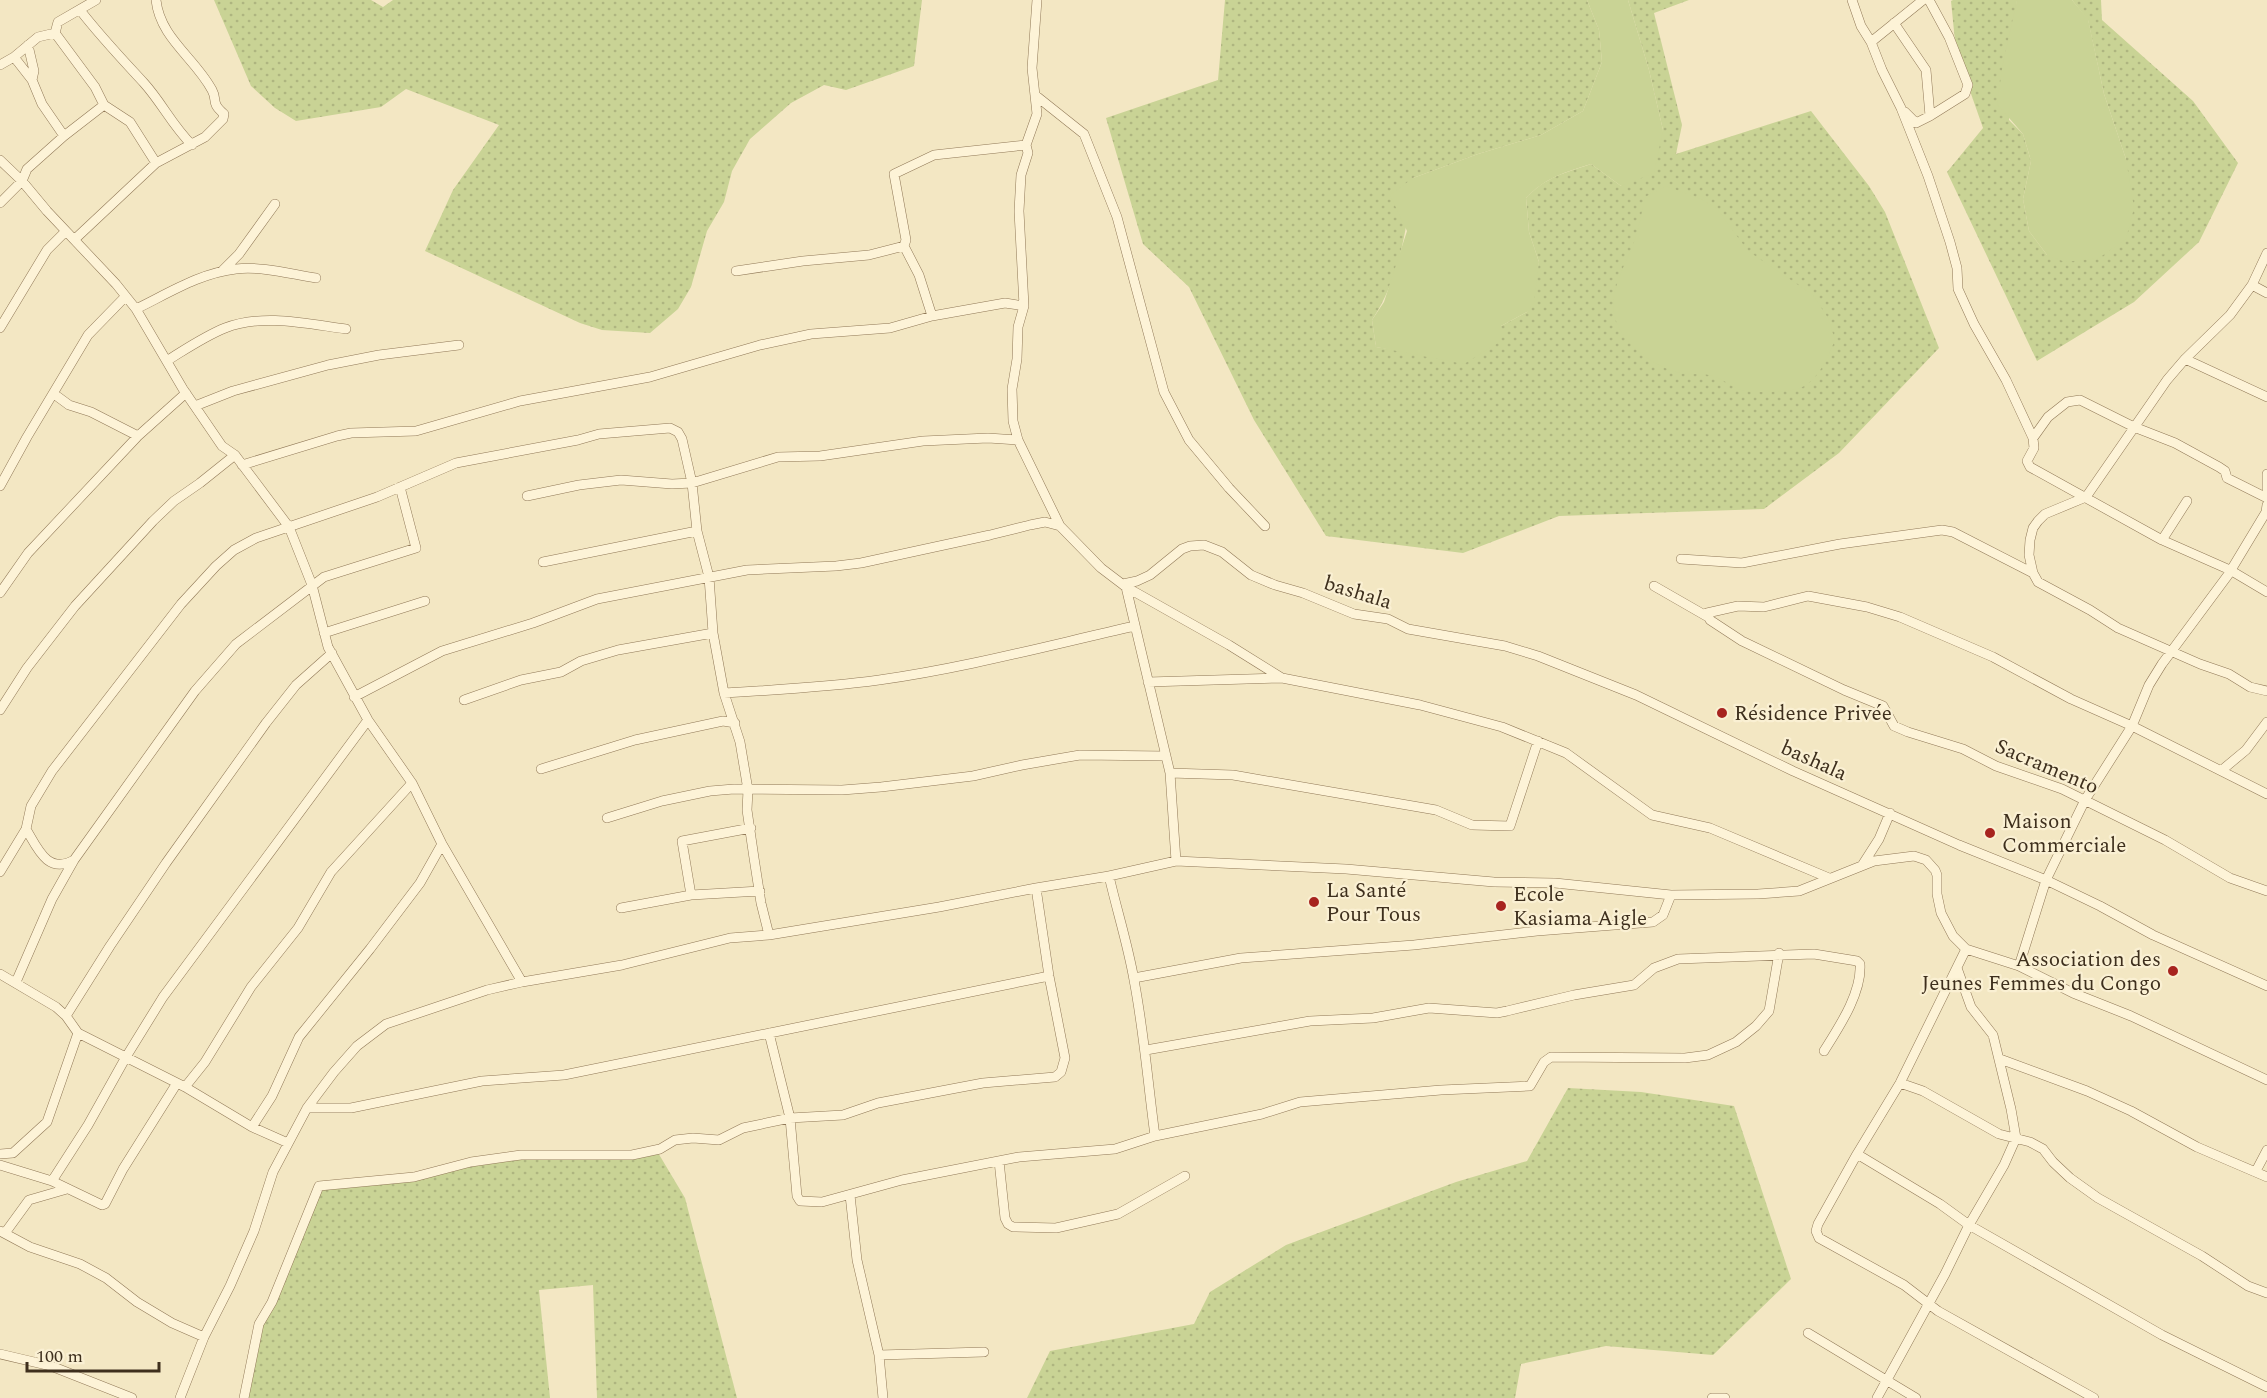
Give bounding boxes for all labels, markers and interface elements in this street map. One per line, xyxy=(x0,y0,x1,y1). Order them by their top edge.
street label: bashala xyxy=(1320,567,1397,619)
place label: Résidence Privée xyxy=(1734,698,1892,730)
marker: Résidence Privée xyxy=(1715,706,1729,720)
street label: Sacramento xyxy=(1990,731,2103,803)
street label: bashala xyxy=(1775,732,1853,790)
place label: Maison Commerciale xyxy=(2002,806,2126,862)
marker: Maison Commerciale xyxy=(1983,826,1997,840)
place label: La Santé Pour Tous xyxy=(1326,875,1421,931)
place label: Ecole Kasiama Aigle xyxy=(1513,879,1647,935)
marker: La Santé Pour Tous xyxy=(1307,895,1321,909)
marker: Ecole Kasiama Aigle xyxy=(1494,899,1508,913)
place label: Association des Jeunes Femmes du Congo xyxy=(1921,944,2161,1000)
marker: Association des Jeunes Femmes du Congo xyxy=(2166,964,2180,978)
scale bar xyxy=(27,1335,159,1373)
text: 100 m xyxy=(36,1343,83,1370)

